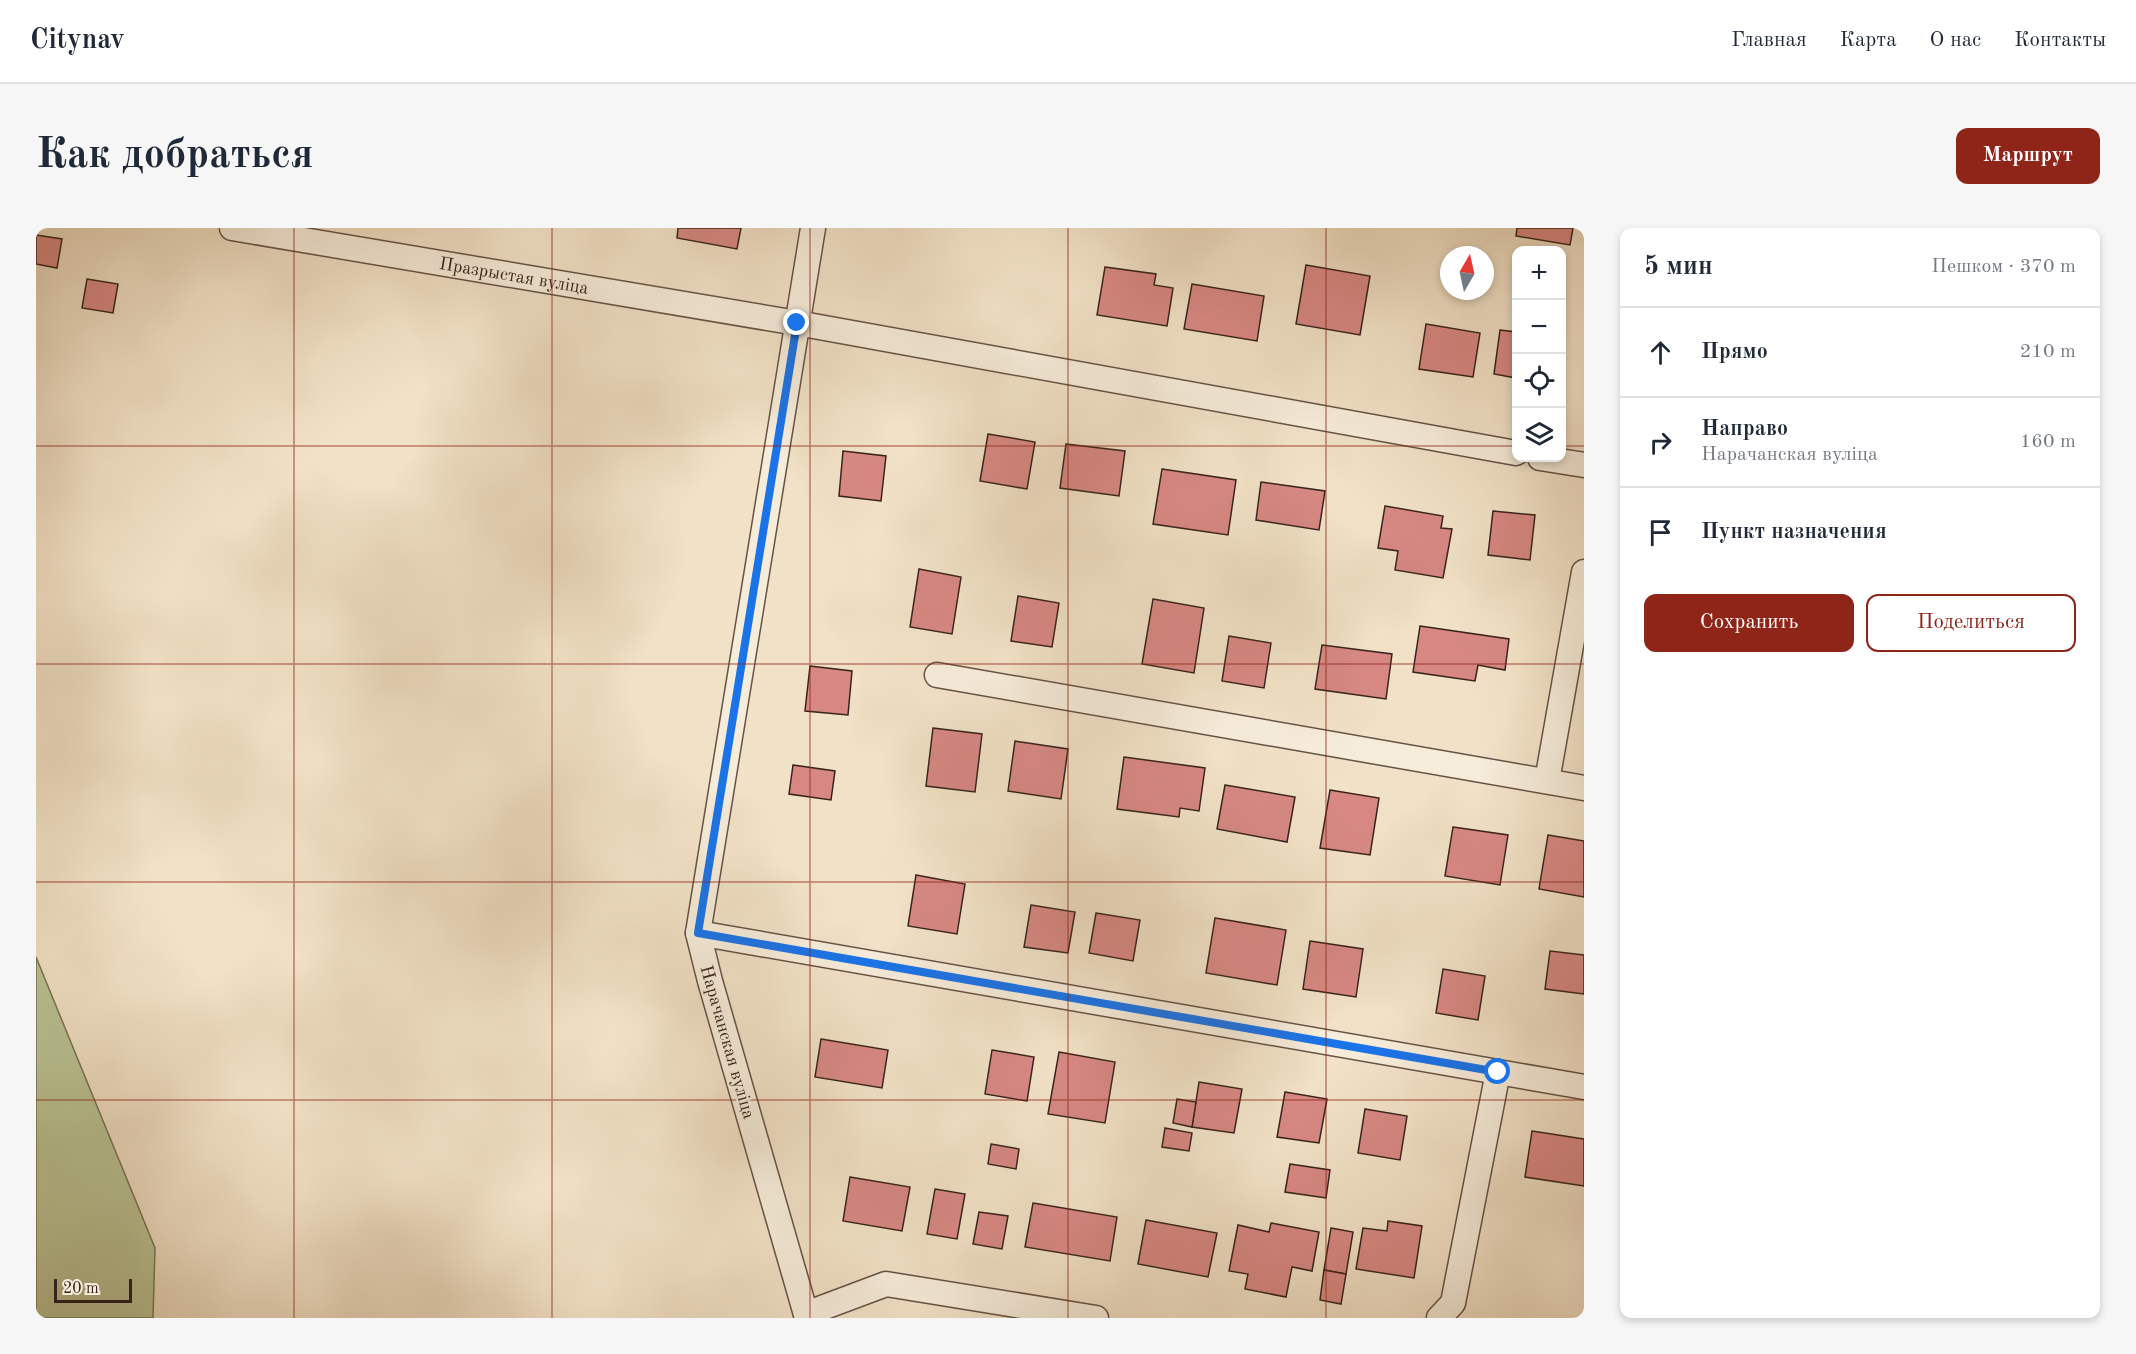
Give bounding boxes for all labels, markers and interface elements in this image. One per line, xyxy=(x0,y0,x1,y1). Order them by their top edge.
text: Citynav xyxy=(30,27,125,55)
text: Главная xyxy=(1731,30,1807,51)
text: Карта xyxy=(1840,30,1897,51)
text: О нас xyxy=(1930,30,1981,51)
text: Контакты xyxy=(2014,30,2106,51)
button: Маршрут xyxy=(1956,128,2100,184)
text: Как добраться xyxy=(36,135,313,177)
north arrow xyxy=(1440,246,1494,300)
map controls xyxy=(1512,246,1566,462)
button: + xyxy=(1512,246,1566,300)
text: 5 мин xyxy=(1644,254,1713,280)
street label: Празрыстая вуліца xyxy=(438,255,590,298)
text: Пешком · 370 m xyxy=(1931,257,2076,277)
button: − xyxy=(1512,300,1566,354)
route end xyxy=(783,309,809,335)
icon: ahead xyxy=(1644,336,1677,369)
text: Прямо xyxy=(1701,341,1768,363)
text: 210 m xyxy=(2020,342,2076,362)
button: locate xyxy=(1512,354,1566,408)
button: layers xyxy=(1512,408,1566,462)
text: Направо xyxy=(1701,418,1788,440)
icon: right xyxy=(1644,426,1677,459)
text: 160 m xyxy=(2020,432,2076,452)
text: Нарачанская вуліца xyxy=(1701,445,1878,465)
icon: arrive xyxy=(1644,516,1677,549)
text: Пункт назначения xyxy=(1701,521,1887,543)
button: Сохранить xyxy=(1644,594,1854,652)
button: Поделиться xyxy=(1866,594,2076,652)
street label: Нарачанская вуліца xyxy=(696,963,758,1121)
route start xyxy=(1484,1058,1510,1084)
scale bar xyxy=(54,1276,132,1304)
text: 20 m xyxy=(63,1281,99,1297)

